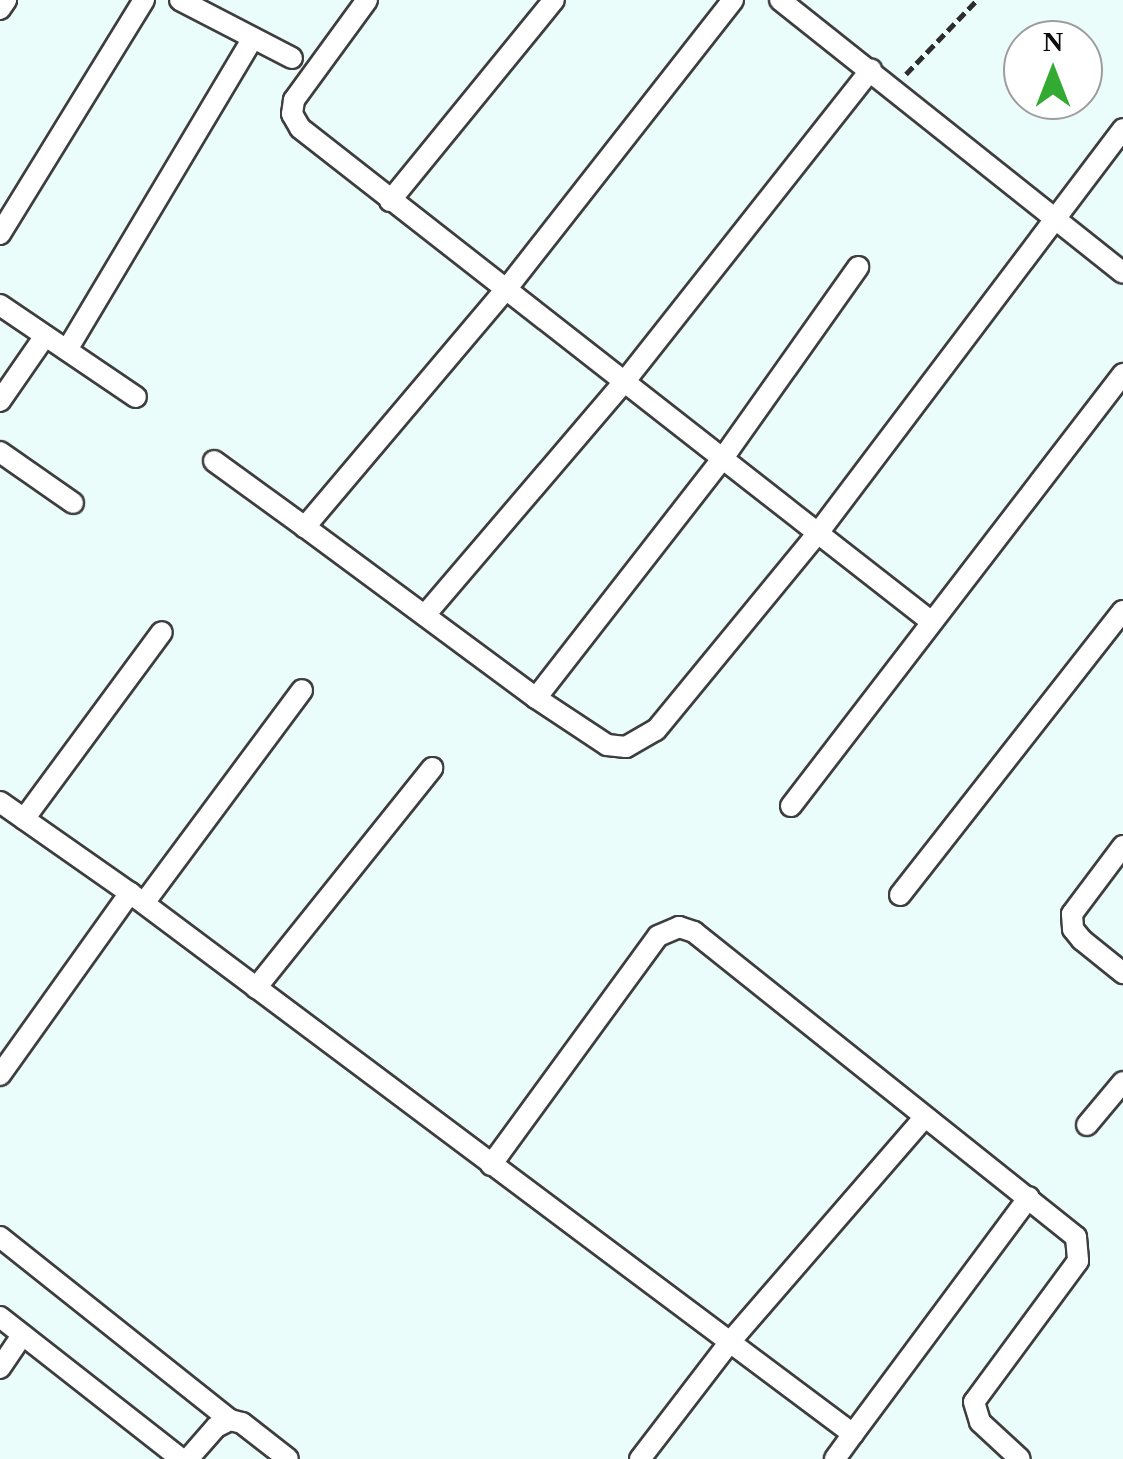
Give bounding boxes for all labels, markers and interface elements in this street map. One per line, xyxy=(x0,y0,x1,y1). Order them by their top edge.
north arrow xyxy=(1003,20,1103,120)
text: N xyxy=(1043,26,1063,57)

